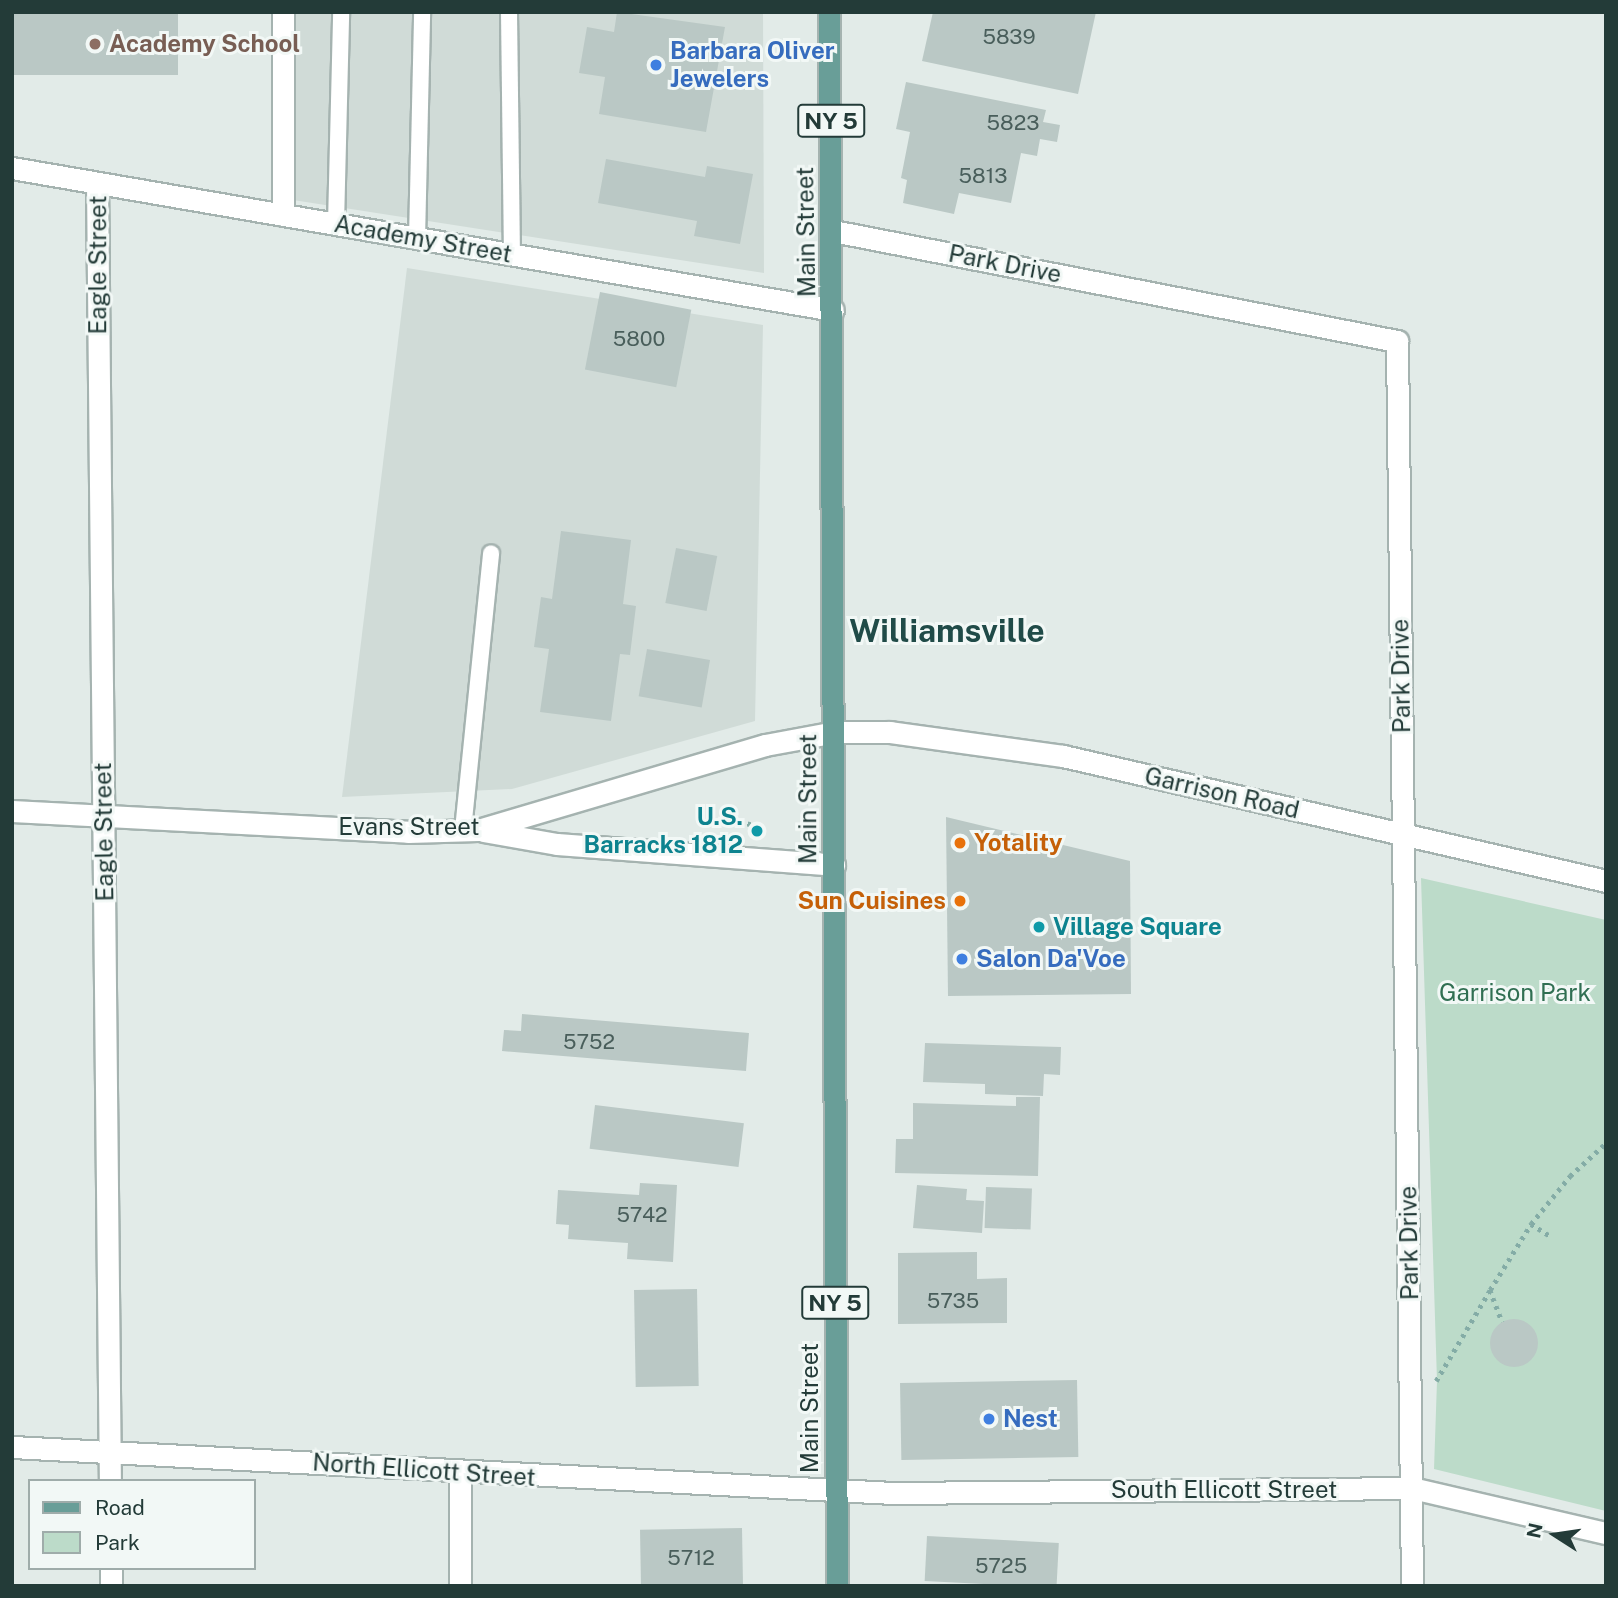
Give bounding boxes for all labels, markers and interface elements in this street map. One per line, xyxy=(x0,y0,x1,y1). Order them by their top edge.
house number: 5839 xyxy=(982,24,1036,50)
place label: Academy School xyxy=(109,30,300,58)
marker: Academy School xyxy=(87,36,103,52)
place label: Barbara Oliver Jewelers xyxy=(670,37,835,93)
marker: Barbara Oliver Jewelers xyxy=(648,57,664,73)
road number: NY 5 xyxy=(796,102,866,140)
house number: 5823 xyxy=(987,110,1039,136)
house number: 5813 xyxy=(959,163,1007,189)
street label: Main Street xyxy=(790,167,822,297)
street label: Eagle Street xyxy=(84,195,112,335)
street label: Academy Street xyxy=(332,209,514,269)
street label: Park Drive xyxy=(946,239,1064,289)
house number: 5800 xyxy=(613,326,665,352)
district label: Williamsville xyxy=(849,612,1045,650)
street label: Park Drive xyxy=(1386,619,1416,733)
street label: Main Street xyxy=(794,734,822,864)
street label: Garrison Road xyxy=(1142,761,1302,825)
street label: Eagle Street xyxy=(88,762,120,902)
place label: U.S. Barracks 1812 xyxy=(583,803,743,859)
street label: Evans Street xyxy=(338,813,480,841)
marker: U.S. Barracks 1812 xyxy=(749,823,765,839)
place label: Yotality xyxy=(974,829,1062,857)
marker: Yotality xyxy=(952,835,968,851)
place label: Sun Cuisines xyxy=(798,887,946,915)
marker: Sun Cuisines xyxy=(952,893,968,909)
place label: Village Square xyxy=(1053,913,1222,941)
marker: Village Square xyxy=(1031,919,1047,935)
place label: Salon Da'Voe xyxy=(976,945,1126,973)
marker: Salon Da'Voe xyxy=(954,951,970,967)
park label: Garrison Park xyxy=(1439,979,1591,1007)
house number: 5752 xyxy=(563,1029,615,1055)
street label: Park Drive xyxy=(1394,1186,1424,1300)
house number: 5742 xyxy=(616,1202,668,1228)
road number: NY 5 xyxy=(800,1284,870,1322)
house number: 5735 xyxy=(927,1288,979,1314)
street label: Main Street xyxy=(796,1343,824,1473)
place label: Nest xyxy=(1003,1405,1058,1433)
marker: Nest xyxy=(981,1411,997,1427)
street label: North Ellicott Street xyxy=(312,1448,536,1492)
street label: South Ellicott Street xyxy=(1111,1476,1337,1504)
legend xyxy=(28,1479,256,1570)
text: Road xyxy=(95,1495,145,1520)
north arrow xyxy=(1520,1500,1590,1570)
text: N xyxy=(1522,1521,1547,1540)
text: Park xyxy=(95,1530,140,1555)
house number: 5712 xyxy=(667,1545,715,1571)
house number: 5725 xyxy=(975,1553,1027,1579)

